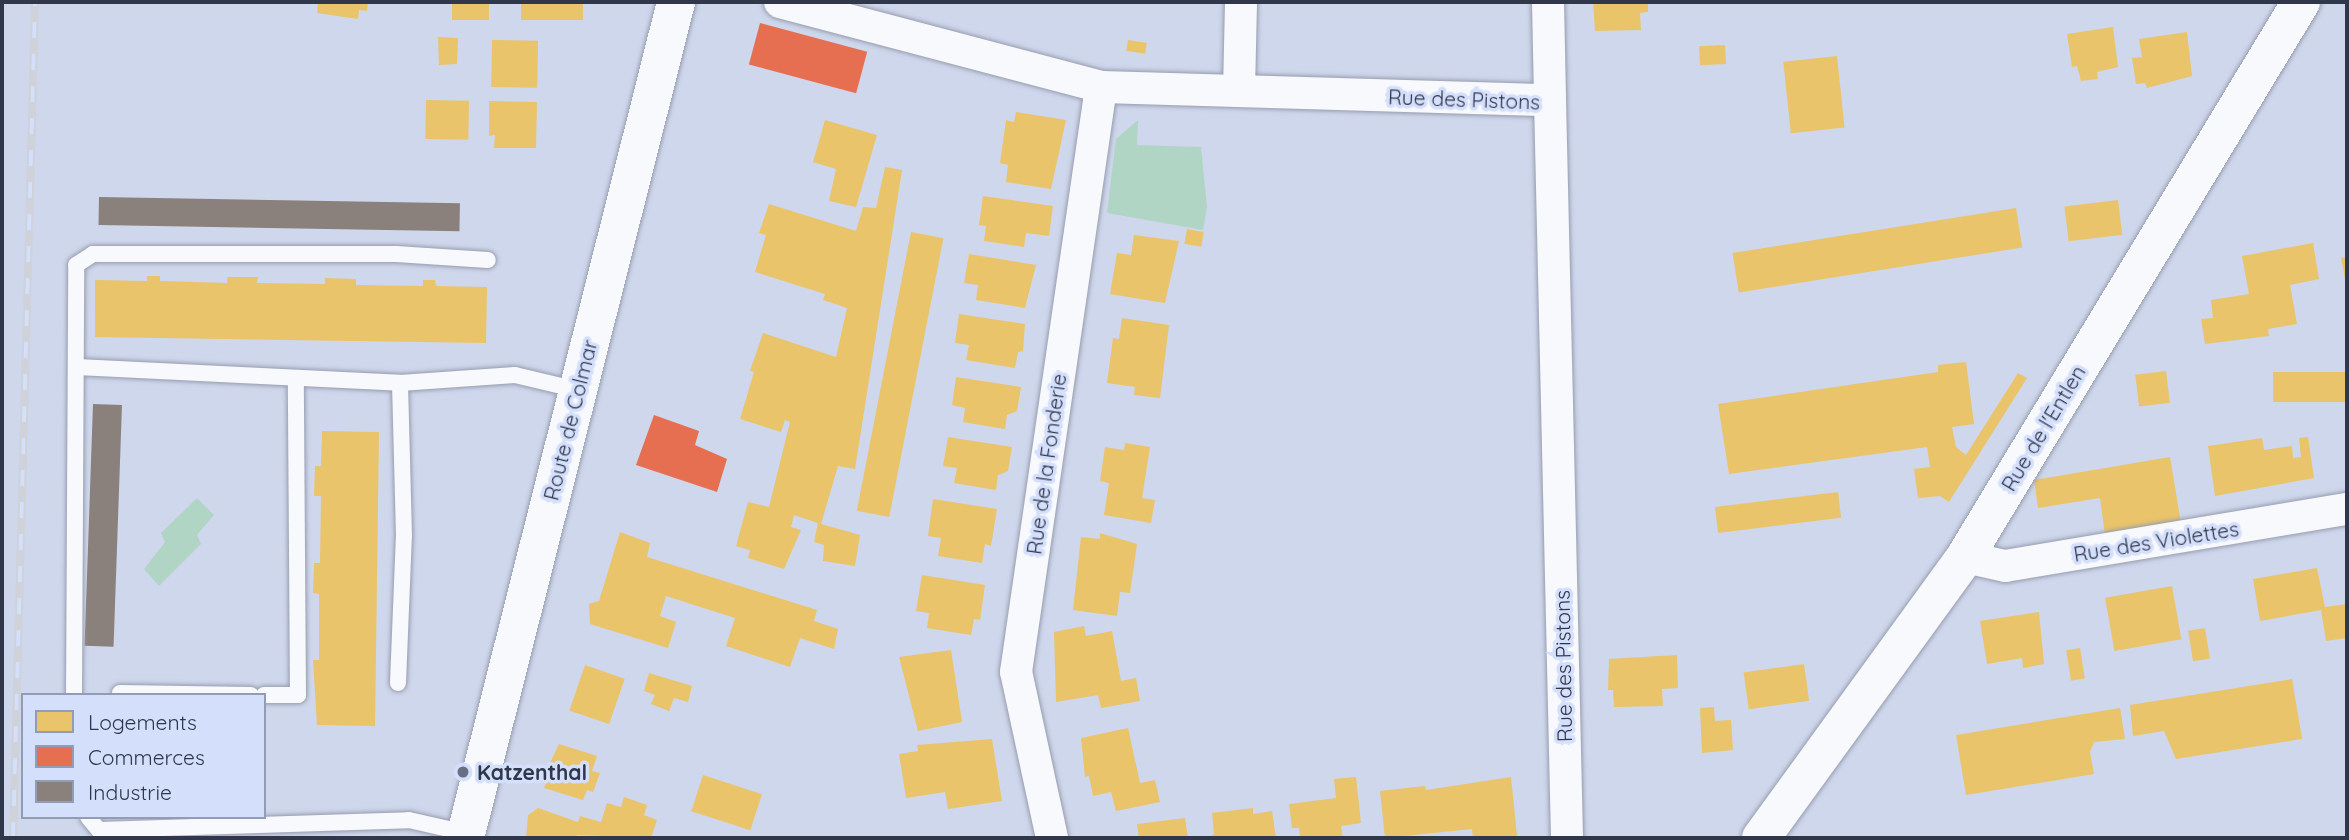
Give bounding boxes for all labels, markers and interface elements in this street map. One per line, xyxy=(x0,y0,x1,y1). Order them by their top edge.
street label: Rue des Pistons xyxy=(1388,84,1540,114)
street label: Route de Colmar xyxy=(538,337,602,503)
street label: Rue de l'Entlen xyxy=(1996,360,2090,496)
street label: Rue de la Fonderie xyxy=(1021,372,1071,556)
street label: Rue des Violettes xyxy=(2072,515,2240,567)
street label: Rue des Pistons xyxy=(1549,590,1577,742)
legend xyxy=(21,693,266,819)
text: Logements xyxy=(88,709,197,735)
text: Commerces xyxy=(88,744,205,770)
place label: Katzenthal xyxy=(477,759,587,785)
marker: Katzenthal xyxy=(455,764,471,780)
text: Industrie xyxy=(88,779,172,805)

